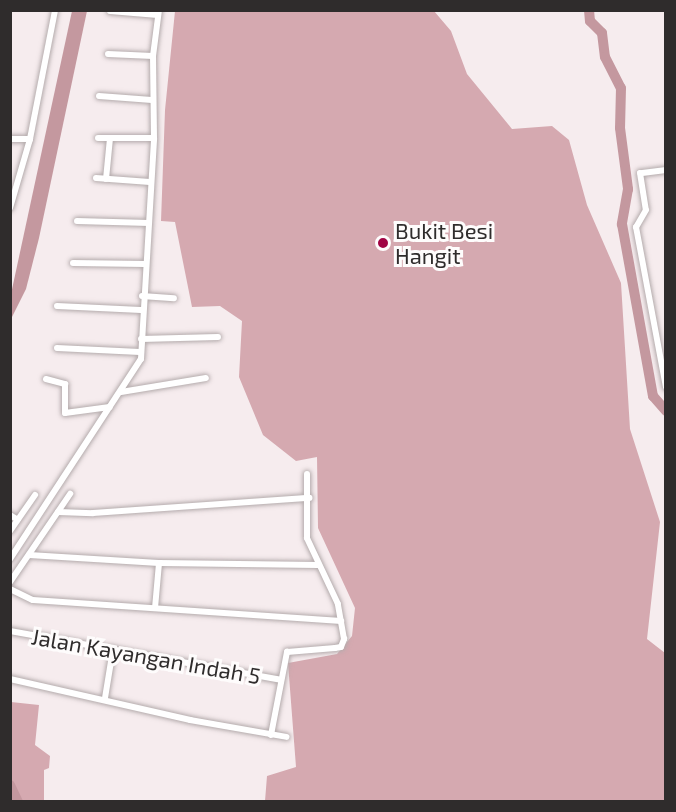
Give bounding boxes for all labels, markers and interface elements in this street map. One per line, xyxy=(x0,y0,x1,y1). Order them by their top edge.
place label: Bukit Besi Hangit xyxy=(395,217,493,268)
marker: Bukit Besi Hangit xyxy=(376,236,390,250)
street label: Jalan Kayangan Indah 5 xyxy=(29,623,263,689)

